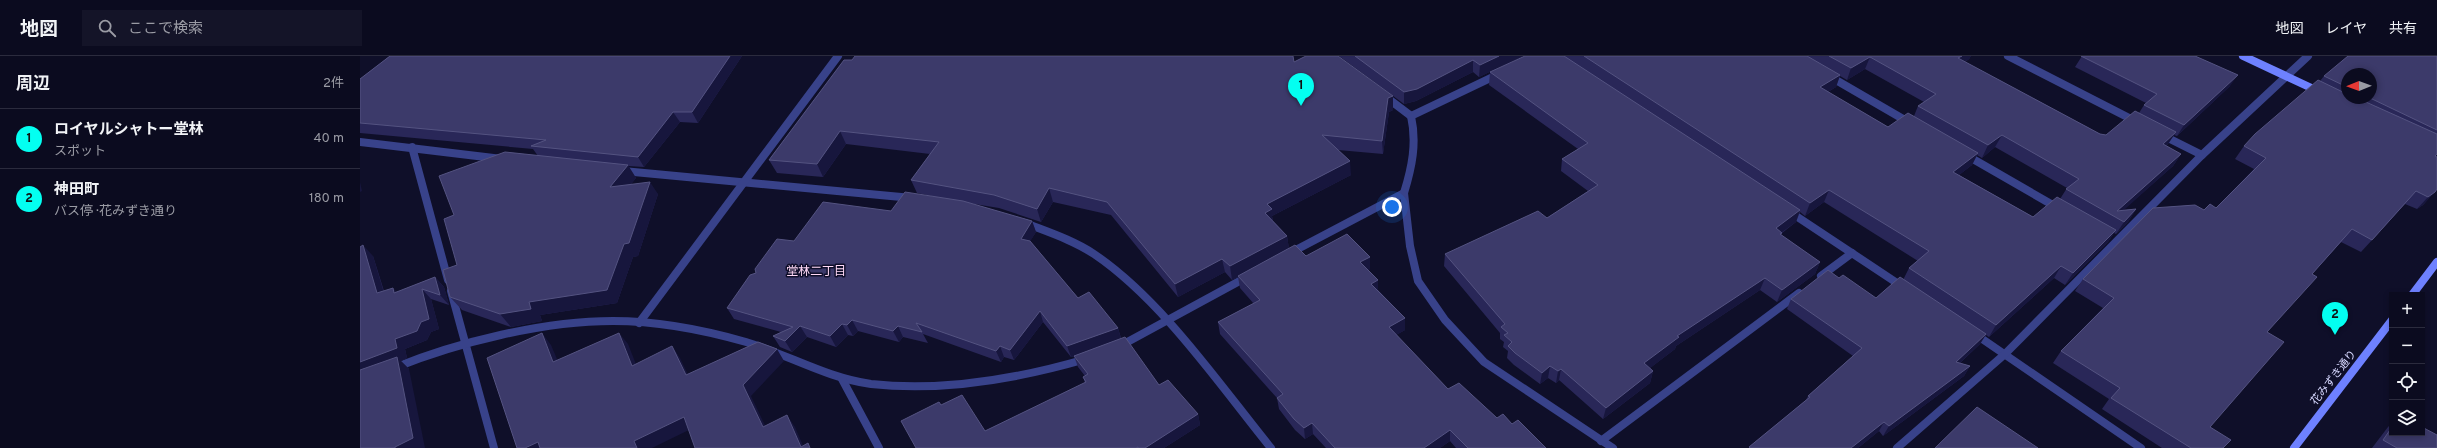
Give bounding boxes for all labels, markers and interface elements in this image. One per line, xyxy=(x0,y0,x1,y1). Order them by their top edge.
search box xyxy=(82,10,362,46)
icon: search xyxy=(96,17,118,39)
text: 地図 xyxy=(20,18,58,42)
text: ここで検索 xyxy=(128,20,203,39)
text: 地図 xyxy=(2275,21,2303,38)
text: レイヤ xyxy=(2325,21,2367,38)
text: 共有 xyxy=(2389,21,2417,38)
north arrow xyxy=(2341,68,2377,104)
pin: 1 xyxy=(1288,73,1314,106)
text: 周辺 xyxy=(16,74,50,96)
text: 2件 xyxy=(323,76,344,92)
text: ロイヤルシャトー堂林 xyxy=(54,121,204,140)
text: 1 xyxy=(26,131,32,147)
text: 40 m xyxy=(314,131,344,147)
text: スポット xyxy=(54,144,106,160)
text: 神田町 xyxy=(54,181,99,200)
text: 2 xyxy=(25,191,33,207)
text: 180 m xyxy=(309,191,344,207)
your location xyxy=(1382,197,1402,217)
text: バス停 · 花みずき通り xyxy=(54,204,177,220)
district label: 堂林二丁目 xyxy=(786,264,846,280)
map controls xyxy=(2389,292,2425,436)
button: + xyxy=(2389,292,2425,328)
pin: 2 xyxy=(2322,302,2348,335)
button: − xyxy=(2389,328,2425,364)
street label: 花みずき通り xyxy=(2308,347,2360,408)
button: locate xyxy=(2389,364,2425,400)
button: layers xyxy=(2389,400,2425,436)

